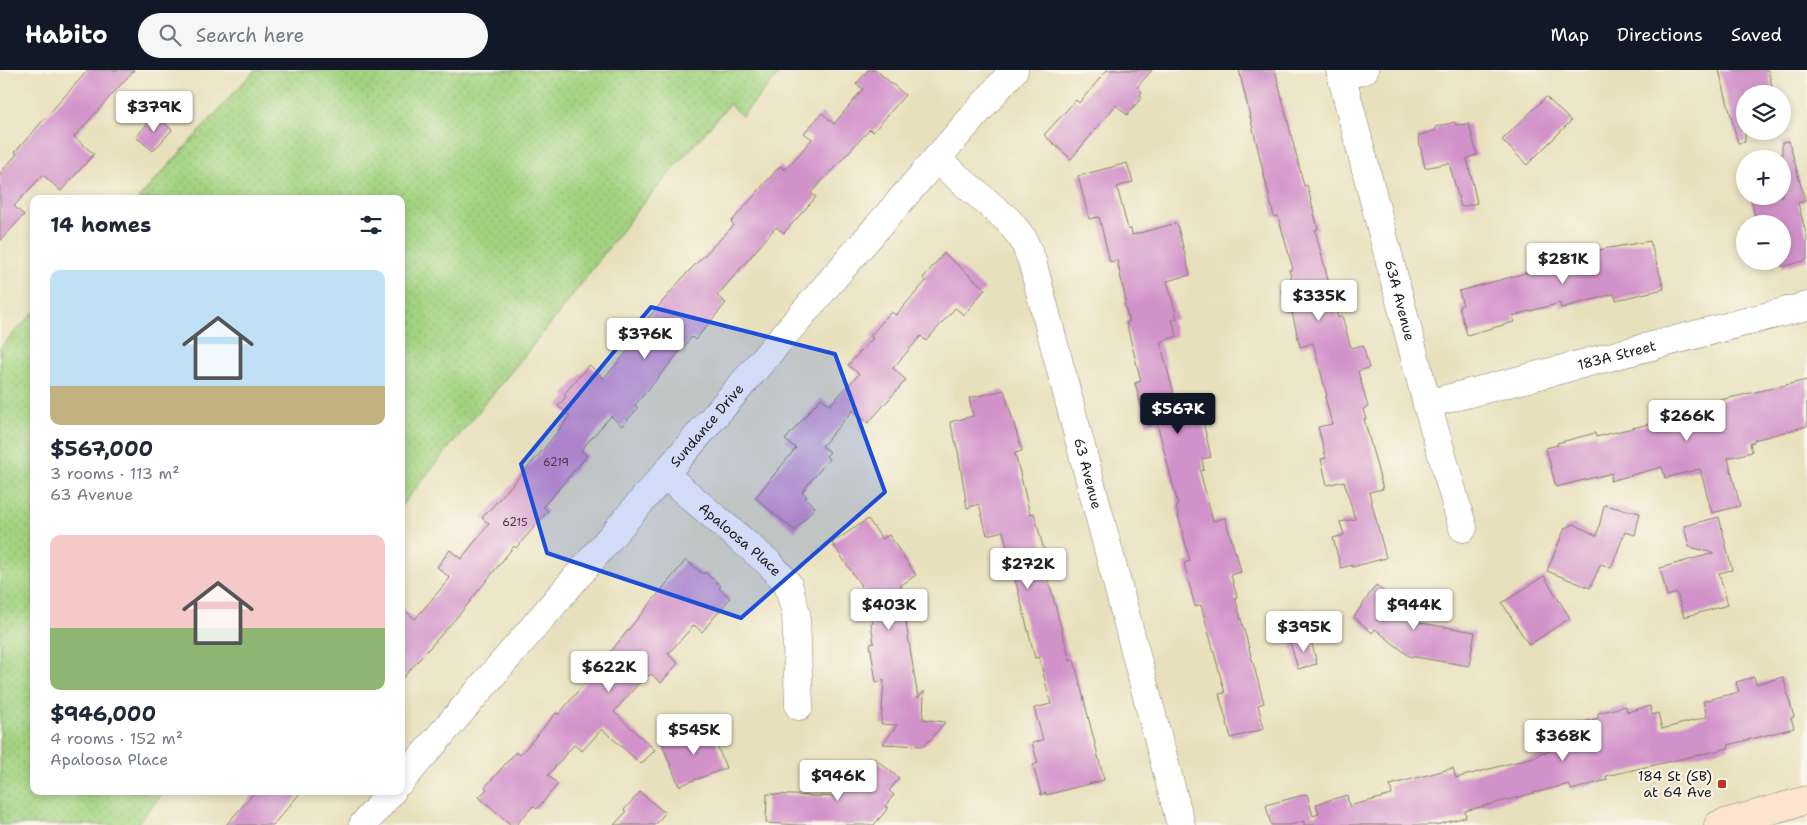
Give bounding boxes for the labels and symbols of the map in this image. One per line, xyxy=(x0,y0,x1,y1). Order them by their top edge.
pin: $379K xyxy=(119,90,189,133)
pin: $281K xyxy=(1528,242,1598,285)
street label: 63A Avenue xyxy=(1381,258,1419,343)
pin: $335K xyxy=(1284,280,1354,322)
pin: $376K xyxy=(610,318,680,360)
street label: 183A Street xyxy=(1576,336,1658,374)
street label: Sundance Drive xyxy=(666,380,747,471)
pin: $567K xyxy=(1143,392,1213,435)
pin: $266K xyxy=(1652,400,1722,442)
street label: 63 Avenue xyxy=(1070,436,1106,511)
house number: 6219 xyxy=(543,455,569,470)
street label: Apaloosa Place xyxy=(695,499,786,580)
house number: 6215 xyxy=(502,515,528,530)
pin: $272K xyxy=(993,548,1063,590)
pin: $403K xyxy=(854,588,924,631)
pin: $944K xyxy=(1379,588,1449,631)
pin: $395K xyxy=(1269,610,1339,653)
pin: $622K xyxy=(574,650,644,693)
pin: $545K xyxy=(659,714,729,756)
pin: $368K xyxy=(1528,720,1598,762)
pin: $946K xyxy=(803,760,873,802)
place label: 184 St (SB) at 64 Ave xyxy=(1638,767,1712,801)
marker: 184 St (SB) at 64 Ave xyxy=(1716,778,1728,790)

